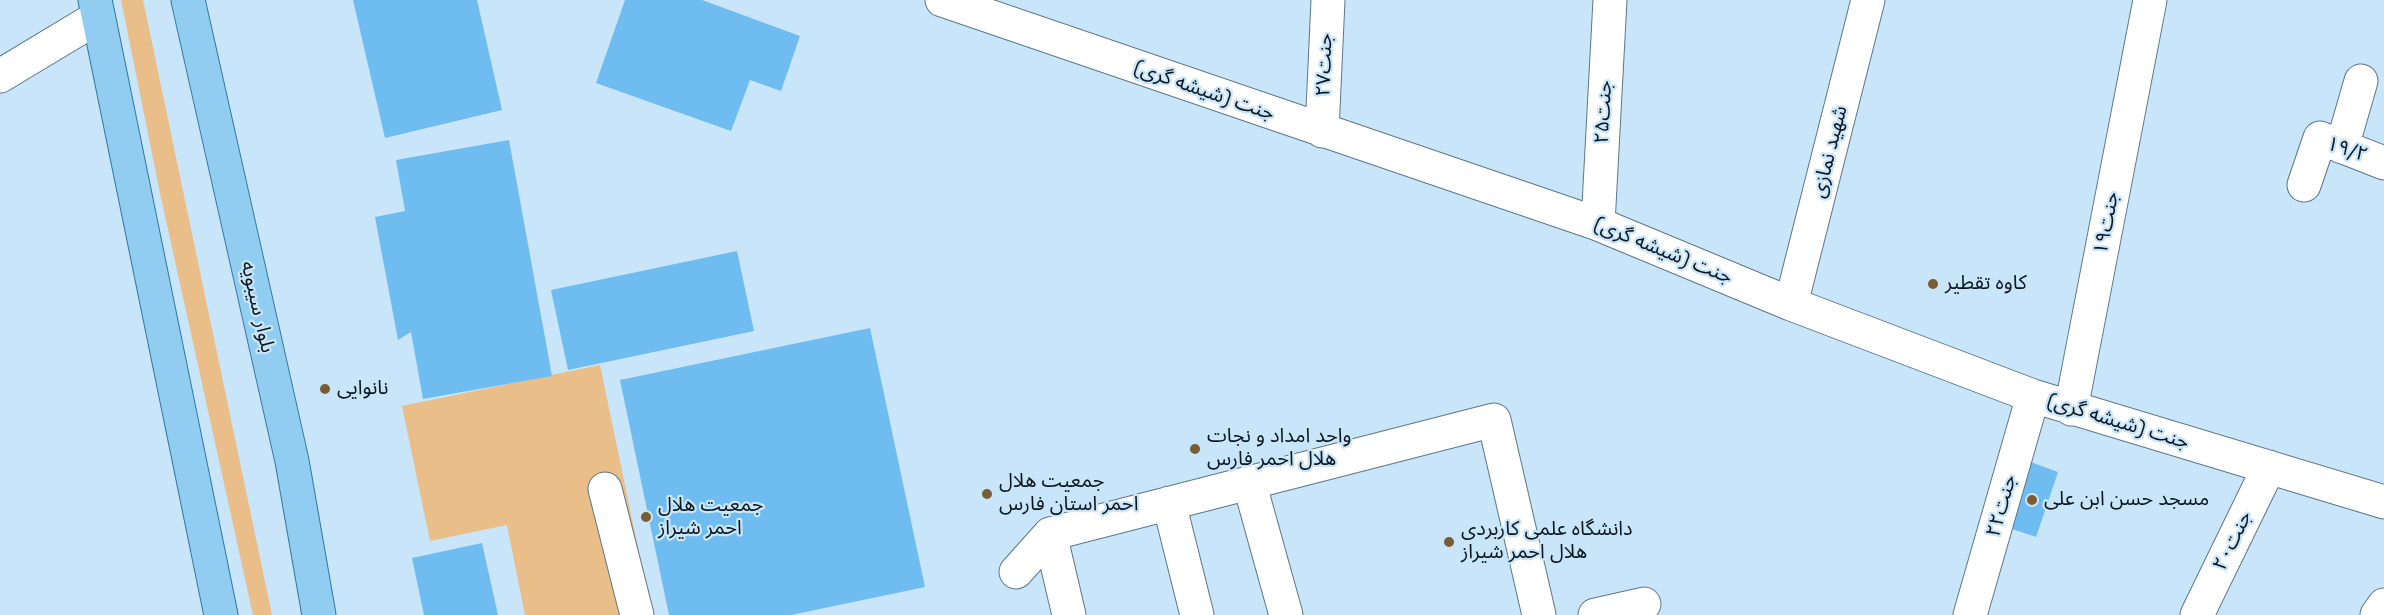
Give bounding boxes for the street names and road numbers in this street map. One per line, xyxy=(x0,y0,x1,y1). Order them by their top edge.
street label: جنت۲۷ xyxy=(1312,33,1338,97)
street label: جنت (شیشه گری) xyxy=(1131,56,1277,126)
street label: جنت۲۵ xyxy=(1590,80,1618,144)
street label: شهید نمازی xyxy=(1807,103,1853,201)
street label: ۱۹/۲ xyxy=(2323,132,2371,168)
street label: جنت۱۹ xyxy=(2089,190,2125,256)
street label: جنت (شیشه گری) xyxy=(1590,212,1736,290)
street label: بلوار سیبویه xyxy=(235,259,279,355)
street label: جنت (شیشه گری) xyxy=(2044,389,2192,455)
street label: جنت۲۲ xyxy=(1982,472,2022,540)
street label: جنت۲۰ xyxy=(2208,507,2258,575)

